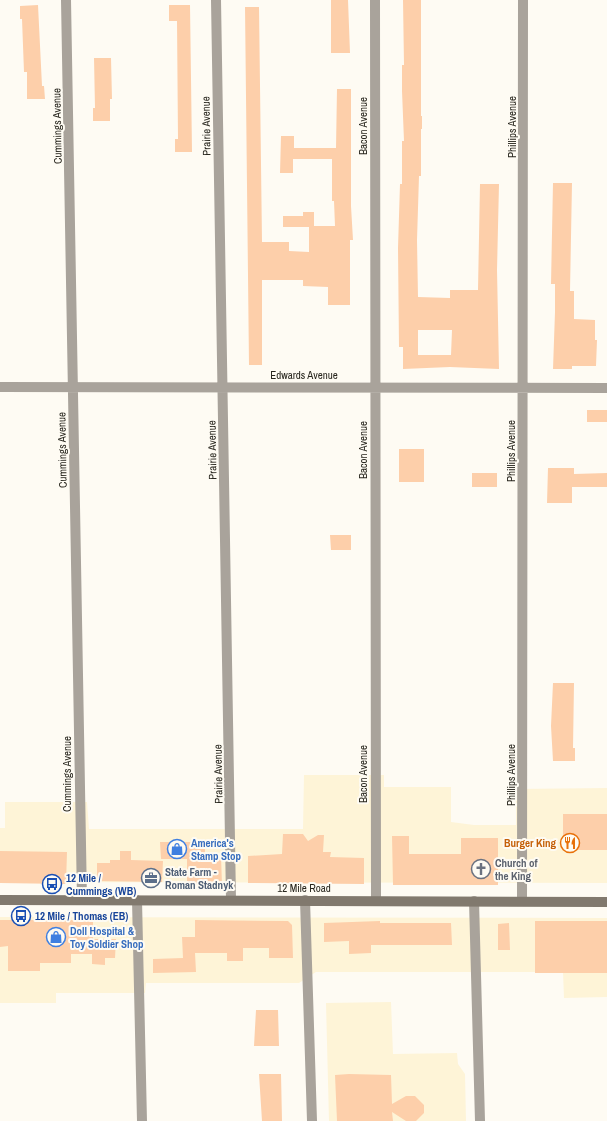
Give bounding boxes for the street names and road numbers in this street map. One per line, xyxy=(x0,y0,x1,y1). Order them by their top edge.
street label: Cummings Avenue xyxy=(49,88,65,164)
street label: Prairie Avenue xyxy=(198,96,214,156)
street label: Phillips Avenue xyxy=(505,96,519,158)
street label: Bacon Avenue xyxy=(356,97,370,155)
street label: Edwards Avenue xyxy=(270,368,338,382)
street label: Cummings Avenue xyxy=(54,412,70,488)
street label: Prairie Avenue xyxy=(204,420,220,480)
street label: Phillips Avenue xyxy=(504,420,518,482)
street label: Bacon Avenue xyxy=(356,421,370,479)
street label: Cummings Avenue xyxy=(60,736,74,812)
street label: Prairie Avenue xyxy=(210,744,226,804)
street label: Phillips Avenue xyxy=(504,744,518,806)
street label: Bacon Avenue xyxy=(356,745,370,803)
street label: 12 Mile Road xyxy=(277,881,331,895)

